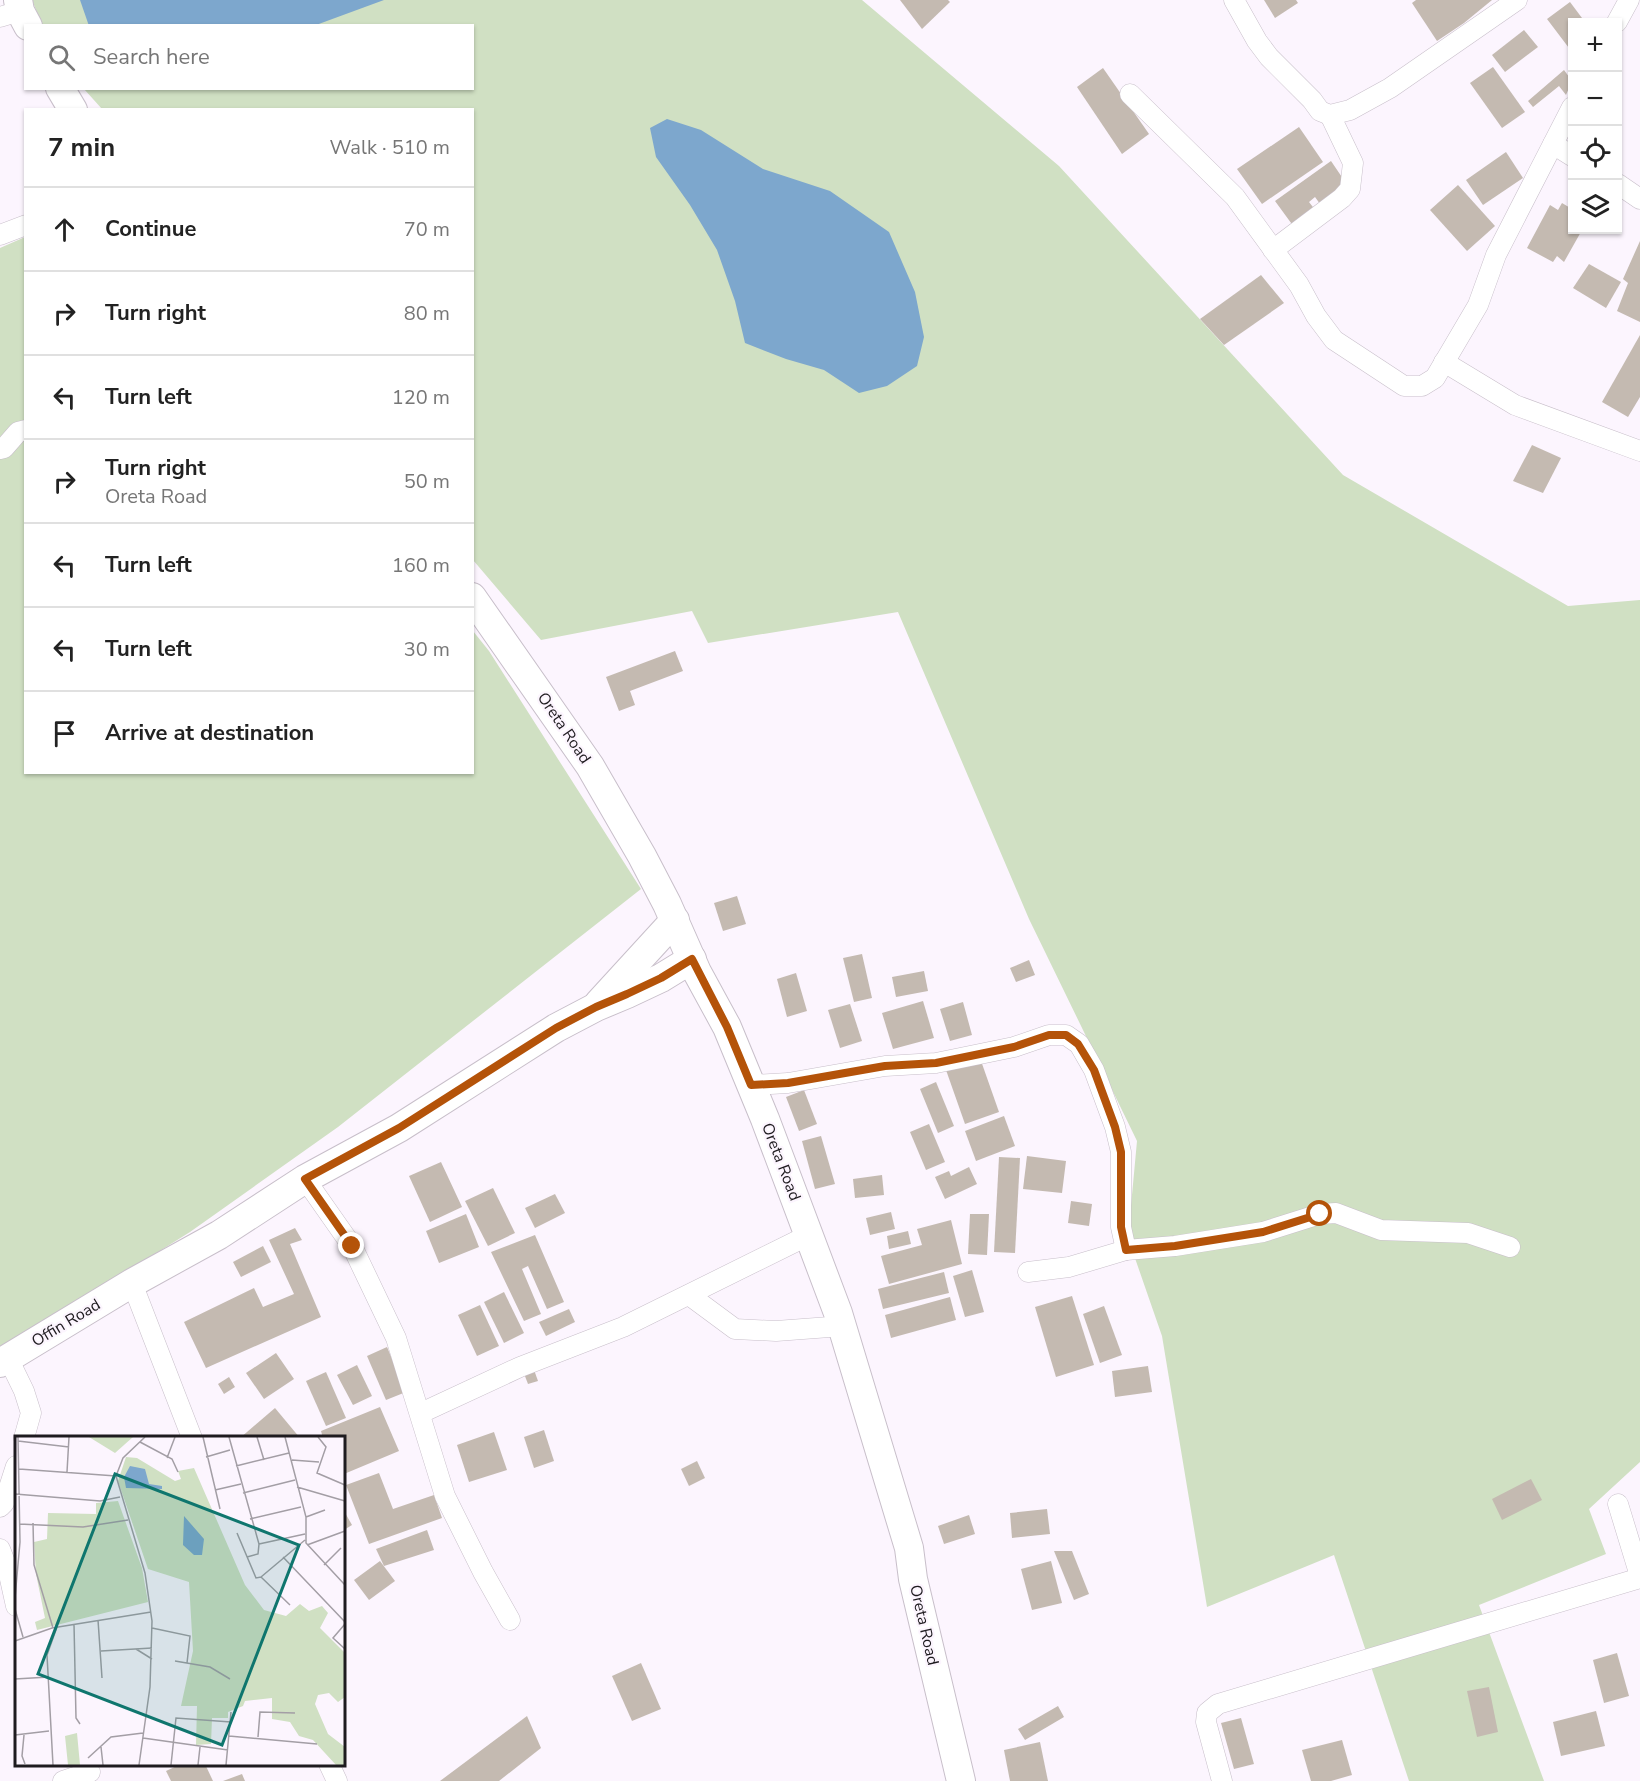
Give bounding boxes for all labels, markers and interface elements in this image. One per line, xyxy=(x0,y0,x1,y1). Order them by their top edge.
map controls xyxy=(1568,18,1622,234)
button: + xyxy=(1568,18,1622,72)
search box xyxy=(24,24,474,90)
icon: search xyxy=(45,41,78,74)
text: Search here xyxy=(93,42,210,72)
button: − xyxy=(1568,72,1622,126)
button: locate xyxy=(1568,126,1622,180)
text: 7 min xyxy=(48,130,115,165)
text: Walk · 510 m xyxy=(330,134,450,161)
button: layers xyxy=(1568,180,1622,234)
icon: ahead xyxy=(48,213,81,246)
text: Continue xyxy=(105,214,196,244)
text: 70 m xyxy=(404,216,450,243)
icon: right xyxy=(48,297,81,330)
text: Turn right xyxy=(105,298,206,328)
text: 80 m xyxy=(404,300,450,327)
icon: left xyxy=(48,381,81,414)
text: Turn left xyxy=(105,382,192,412)
text: 120 m xyxy=(392,384,450,411)
text: Turn right xyxy=(105,453,206,483)
icon: right xyxy=(48,465,81,498)
text: 50 m xyxy=(404,468,450,495)
text: Oreta Road xyxy=(105,483,207,510)
icon: left xyxy=(48,549,81,582)
text: Turn left xyxy=(105,550,192,580)
text: 160 m xyxy=(392,552,450,579)
icon: left xyxy=(48,633,81,666)
text: Turn left xyxy=(105,634,192,664)
text: 30 m xyxy=(404,636,450,663)
street label: Oreta Road xyxy=(532,688,596,768)
icon: arrive xyxy=(48,717,81,750)
text: Arrive at destination xyxy=(105,718,314,748)
street label: Oreta Road xyxy=(756,1120,806,1204)
route start xyxy=(1306,1200,1332,1226)
route end xyxy=(338,1232,364,1258)
street label: Offin Road xyxy=(27,1294,105,1352)
inset map xyxy=(15,1436,345,1766)
street label: Oreta Road xyxy=(904,1583,944,1667)

